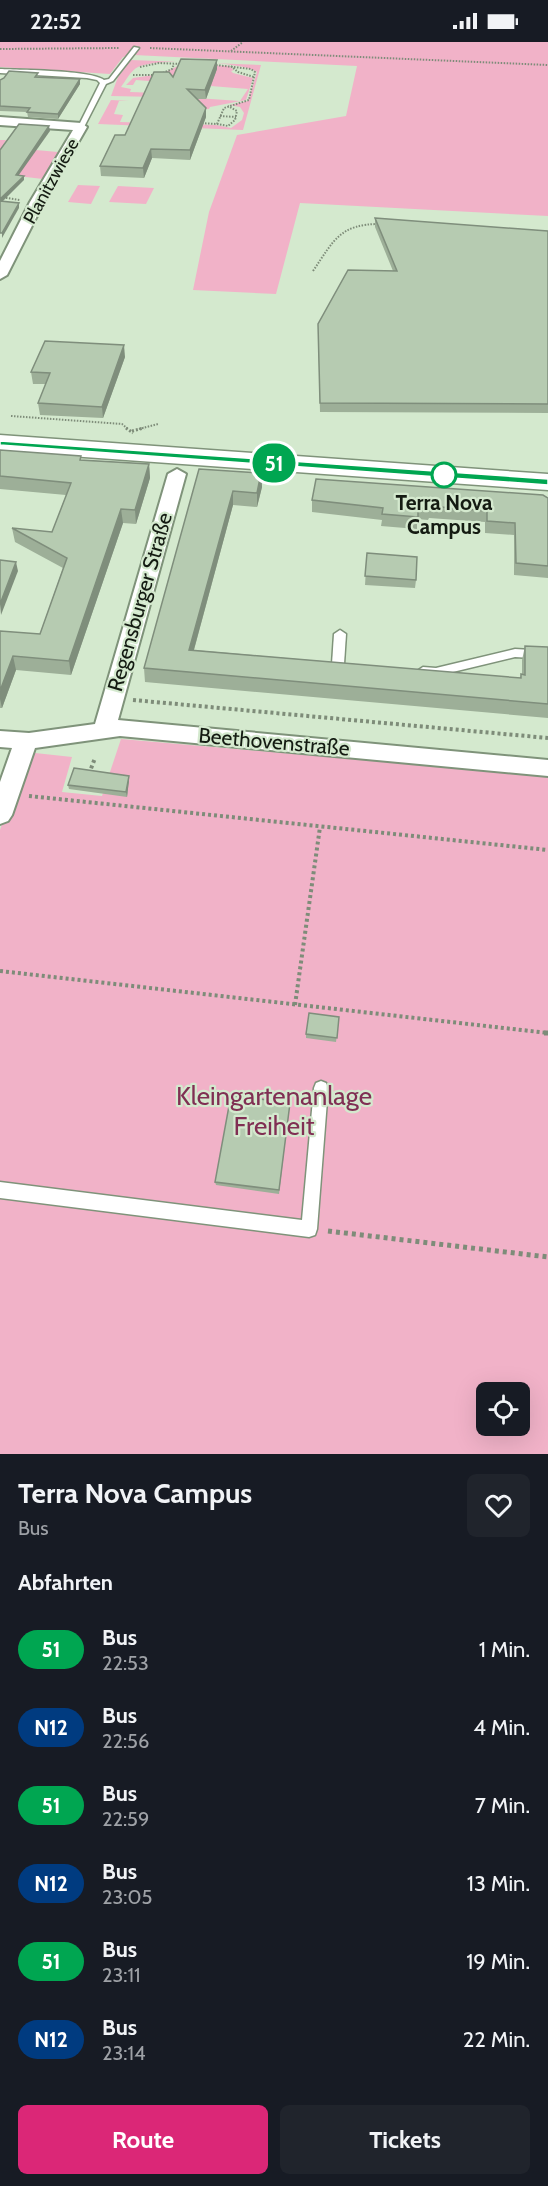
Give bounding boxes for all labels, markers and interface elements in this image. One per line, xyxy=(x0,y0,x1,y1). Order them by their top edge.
text: 22:52 xyxy=(30,8,82,35)
street label: Planitzwiese xyxy=(19,134,83,228)
line badge: 51 xyxy=(247,444,301,482)
text: 51 xyxy=(264,451,284,476)
marker: Terra Nova Campus xyxy=(431,462,457,488)
place label: Terra Nova Campus xyxy=(396,490,493,539)
street label: Regensburger Straße xyxy=(102,509,177,694)
street label: Beethovenstraße xyxy=(197,722,351,761)
park label: Kleingartenanlage Freiheit xyxy=(176,1080,372,1142)
map controls xyxy=(476,1382,530,1436)
button: locate xyxy=(476,1382,530,1436)
button: heart xyxy=(467,1474,530,1537)
text: Terra Nova Campus xyxy=(18,1476,252,1510)
text: Bus xyxy=(18,1516,49,1540)
text: Abfahrten xyxy=(18,1569,113,1596)
text: Bus xyxy=(102,1624,137,1651)
text: 1 Min. xyxy=(479,1636,530,1663)
text: 51 xyxy=(41,1637,61,1662)
text: 22:53 xyxy=(102,1651,149,1675)
text: Bus xyxy=(102,1702,137,1729)
text: 4 Min. xyxy=(473,1714,530,1741)
text: N12 xyxy=(34,1715,68,1740)
text: 22:56 xyxy=(102,1729,149,1753)
text: Bus xyxy=(102,1780,137,1807)
text: 7 Min. xyxy=(475,1792,530,1819)
text: 51 xyxy=(41,1793,61,1818)
text: 22:59 xyxy=(102,1807,149,1831)
text: Bus xyxy=(102,1858,137,1885)
text: 13 Min. xyxy=(467,1870,530,1897)
text: N12 xyxy=(34,1871,68,1896)
text: 23:05 xyxy=(102,1885,152,1909)
text: Bus xyxy=(102,1936,137,1963)
text: 19 Min. xyxy=(466,1948,530,1975)
text: 51 xyxy=(41,1949,61,1974)
text: 23:11 xyxy=(102,1963,141,1987)
text: Bus xyxy=(102,2014,137,2041)
text: 22 Min. xyxy=(463,2026,530,2053)
text: N12 xyxy=(34,2027,68,2052)
text: 23:14 xyxy=(102,2041,146,2065)
button: Route xyxy=(18,2105,268,2174)
button: Tickets xyxy=(280,2105,530,2174)

